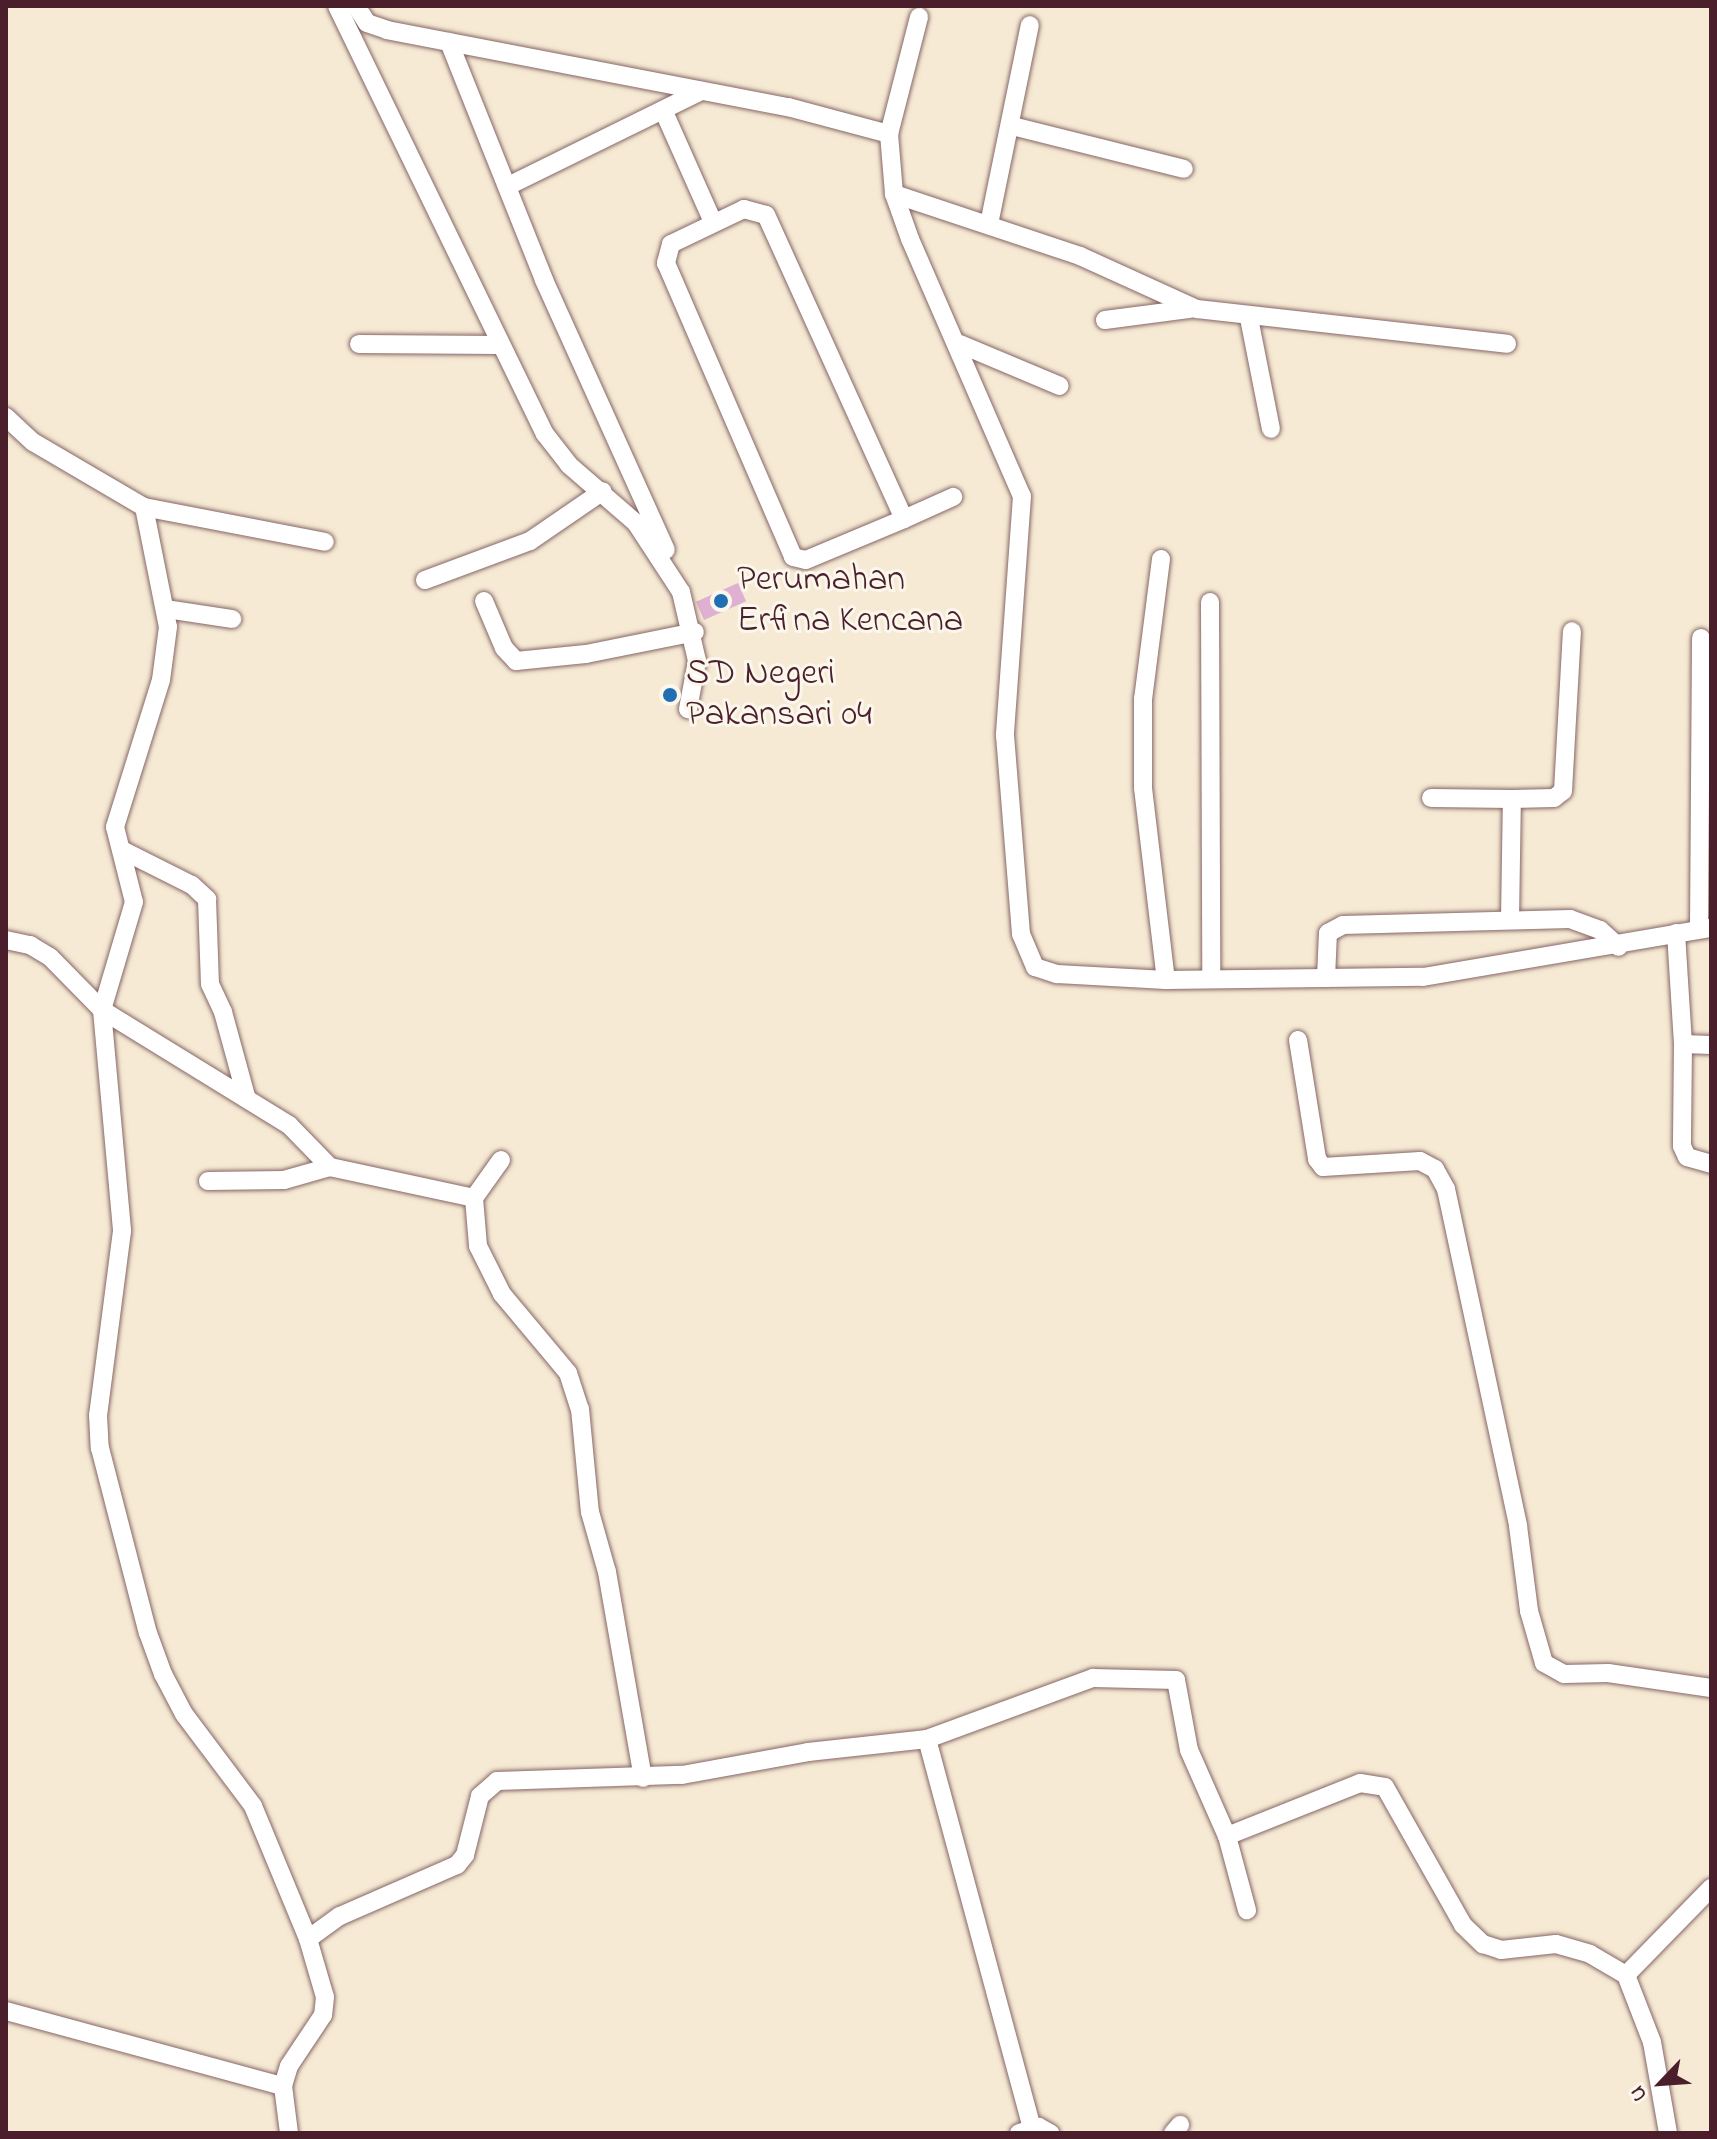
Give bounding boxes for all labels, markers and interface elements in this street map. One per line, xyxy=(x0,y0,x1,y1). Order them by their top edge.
place label: Perumahan Erfina Kencana xyxy=(737,558,963,643)
marker: Perumahan Erfina Kencana xyxy=(712,592,730,610)
place label: SD Negeri Pakansari 04 xyxy=(686,652,872,737)
marker: SD Negeri Pakansari 04 xyxy=(661,686,679,704)
north arrow xyxy=(1621,2043,1701,2123)
text: U xyxy=(1622,2080,1657,2106)

